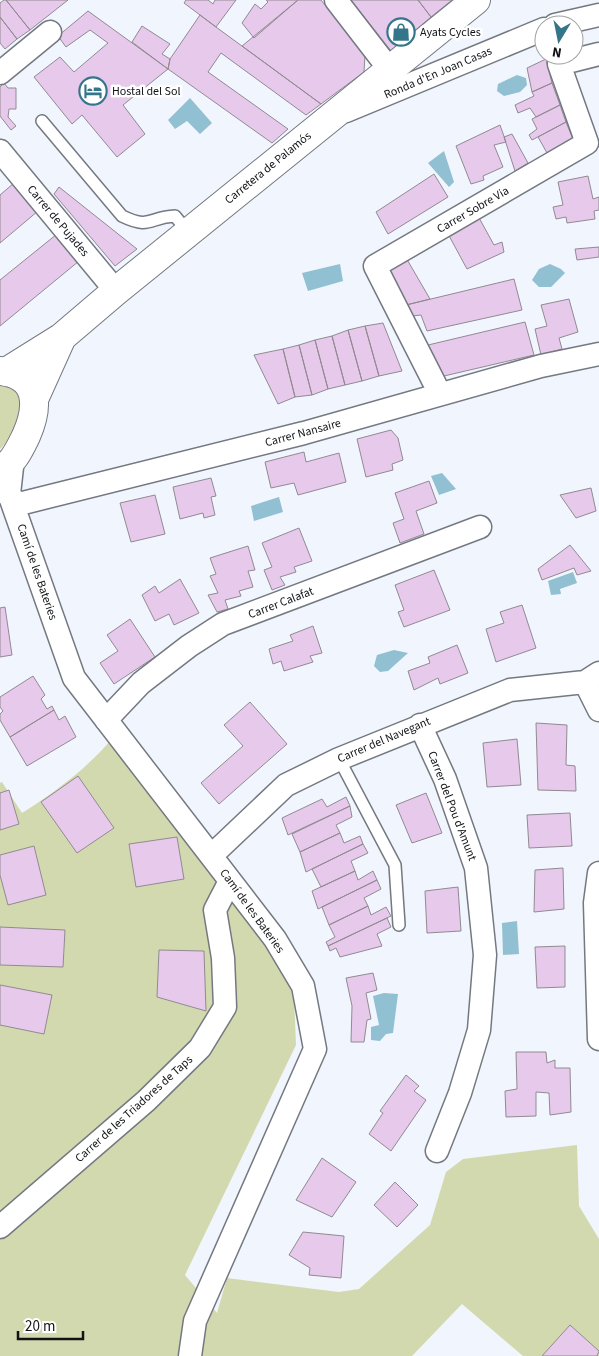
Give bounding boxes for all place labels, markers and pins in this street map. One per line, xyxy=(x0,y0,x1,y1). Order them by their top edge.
shop icon: Ayats Cycles xyxy=(386,17,416,47)
place label: Ayats Cycles xyxy=(420,24,481,41)
hotel icon: Hostal del Sol xyxy=(78,76,108,106)
place label: Hostal del Sol xyxy=(112,83,180,100)

